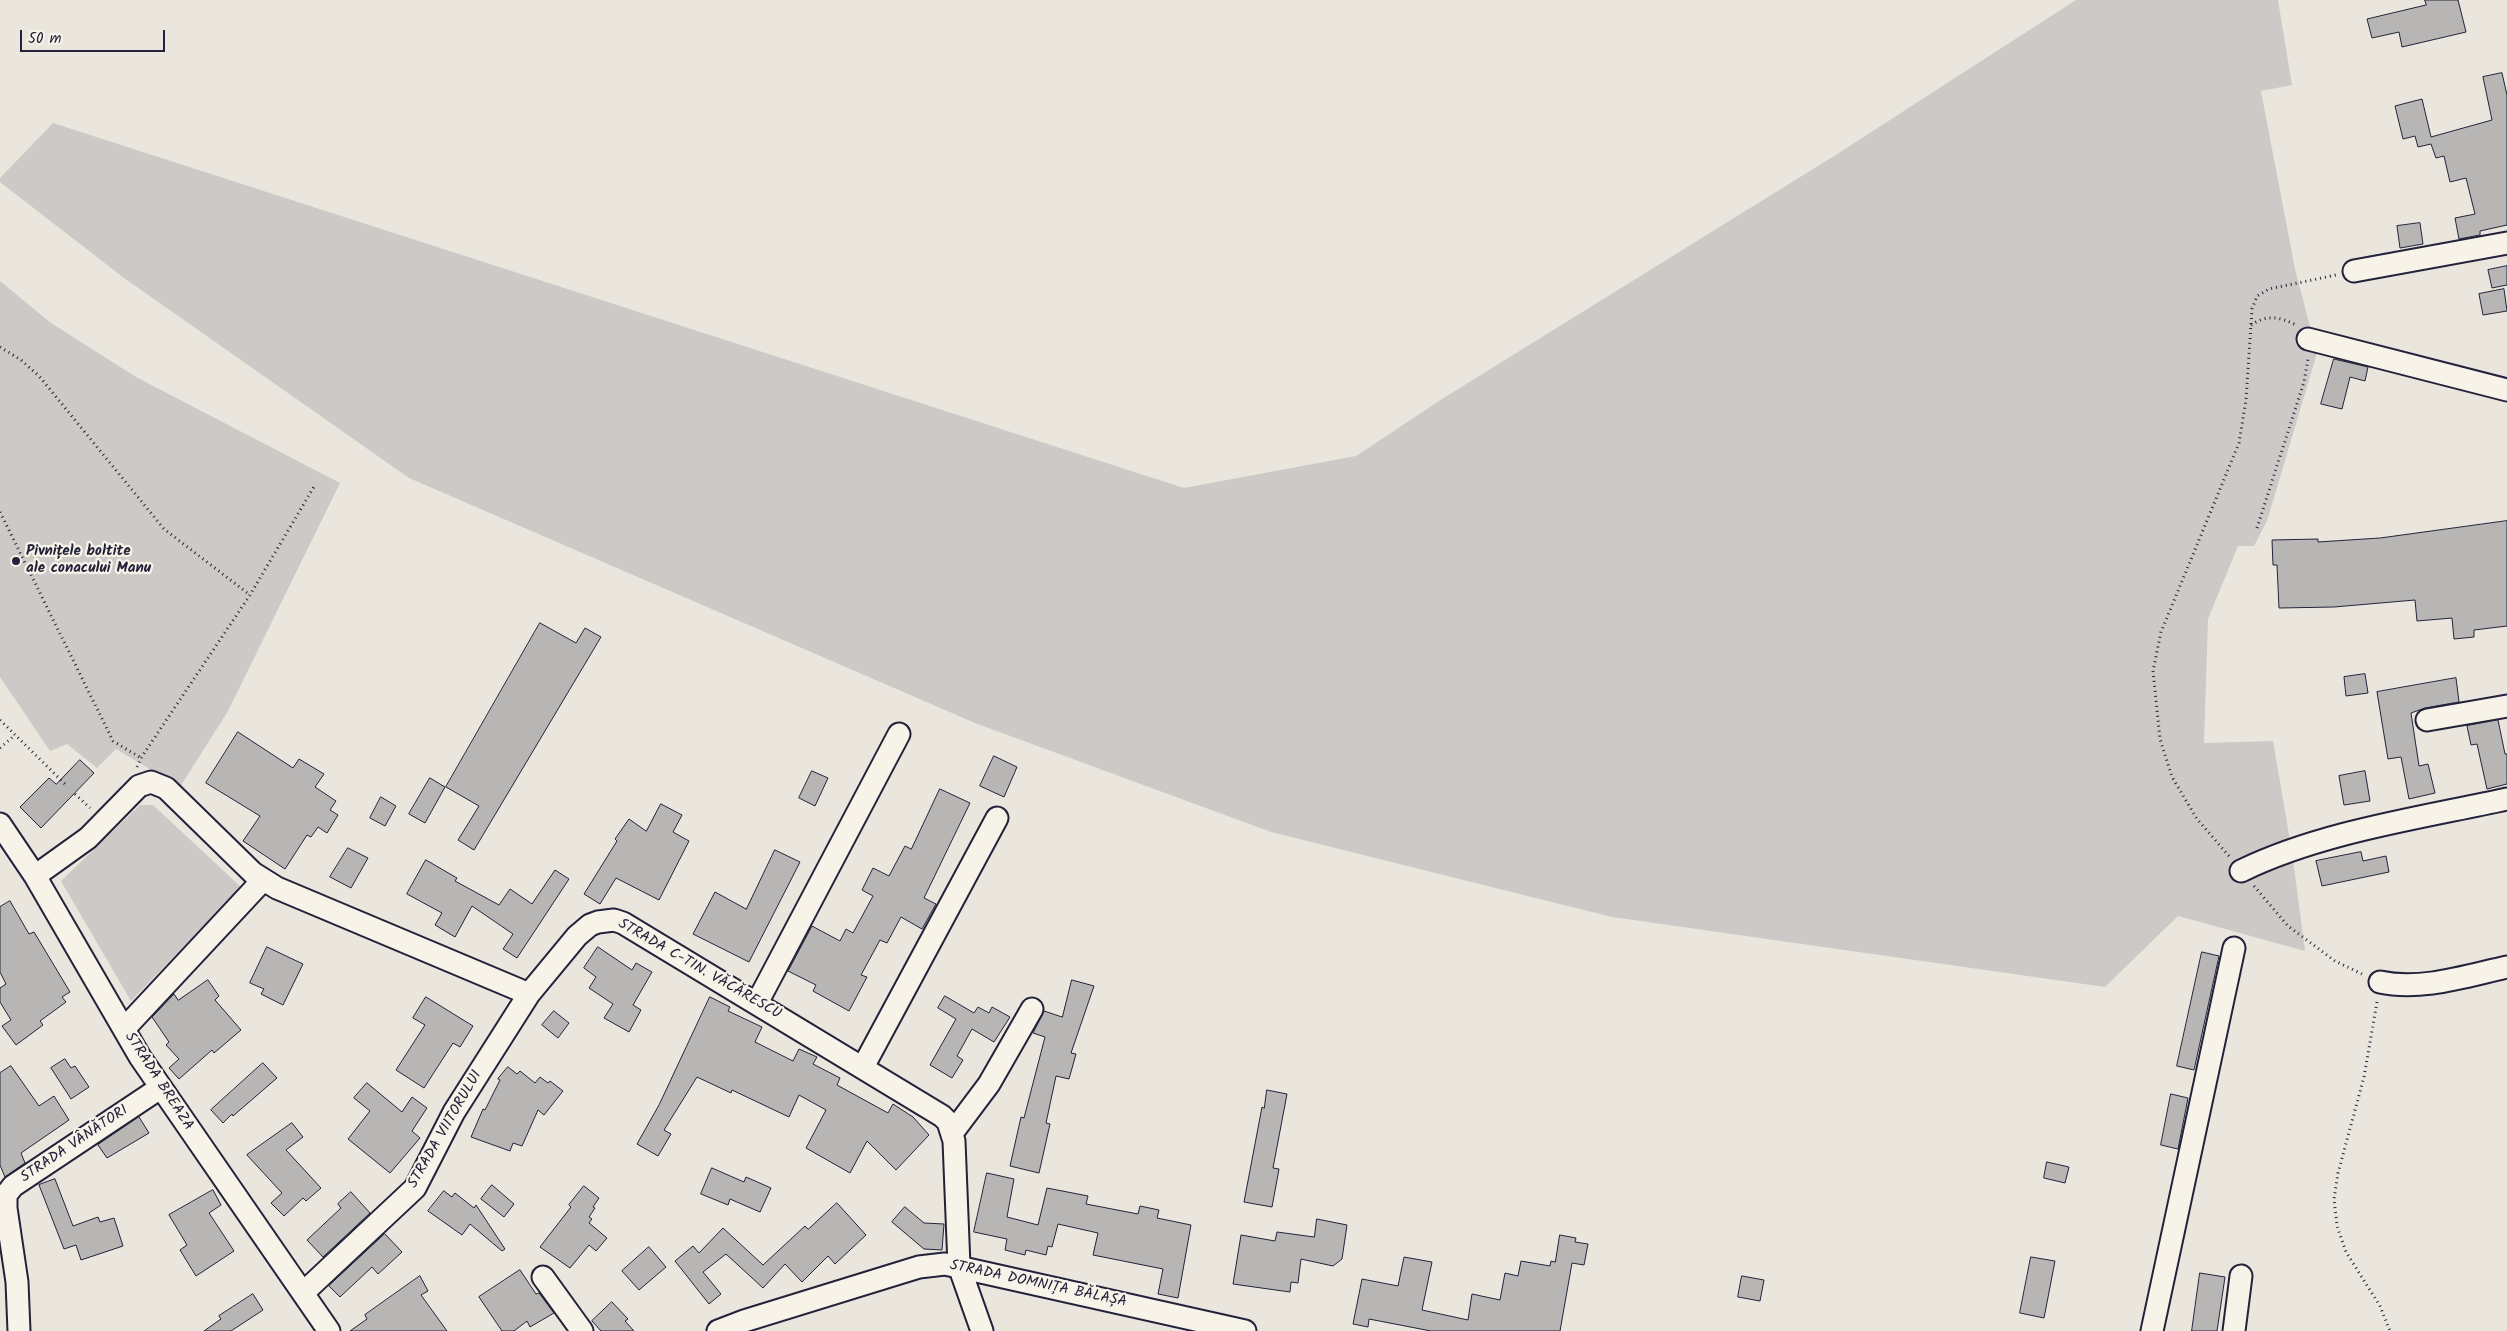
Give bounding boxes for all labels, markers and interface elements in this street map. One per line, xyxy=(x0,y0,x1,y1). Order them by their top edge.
scale bar xyxy=(22,20,168,52)
text: 50 m xyxy=(28,27,62,51)
place label: Pivnițele boltite ale conacului Manu xyxy=(26,543,151,578)
marker: Pivnițele boltite ale conacului Manu xyxy=(10,555,22,567)
street label: STRADA C-TIN. VĂCĂRESCU xyxy=(614,916,784,1024)
street label: STRADA BREAZA xyxy=(120,1030,196,1134)
street label: STRADA VIITORULUI xyxy=(405,1068,487,1192)
street label: STRADA VÂNĂTORI xyxy=(18,1102,132,1188)
street label: STRADA DOMNIȚA BĂLAȘA xyxy=(948,1257,1128,1313)

